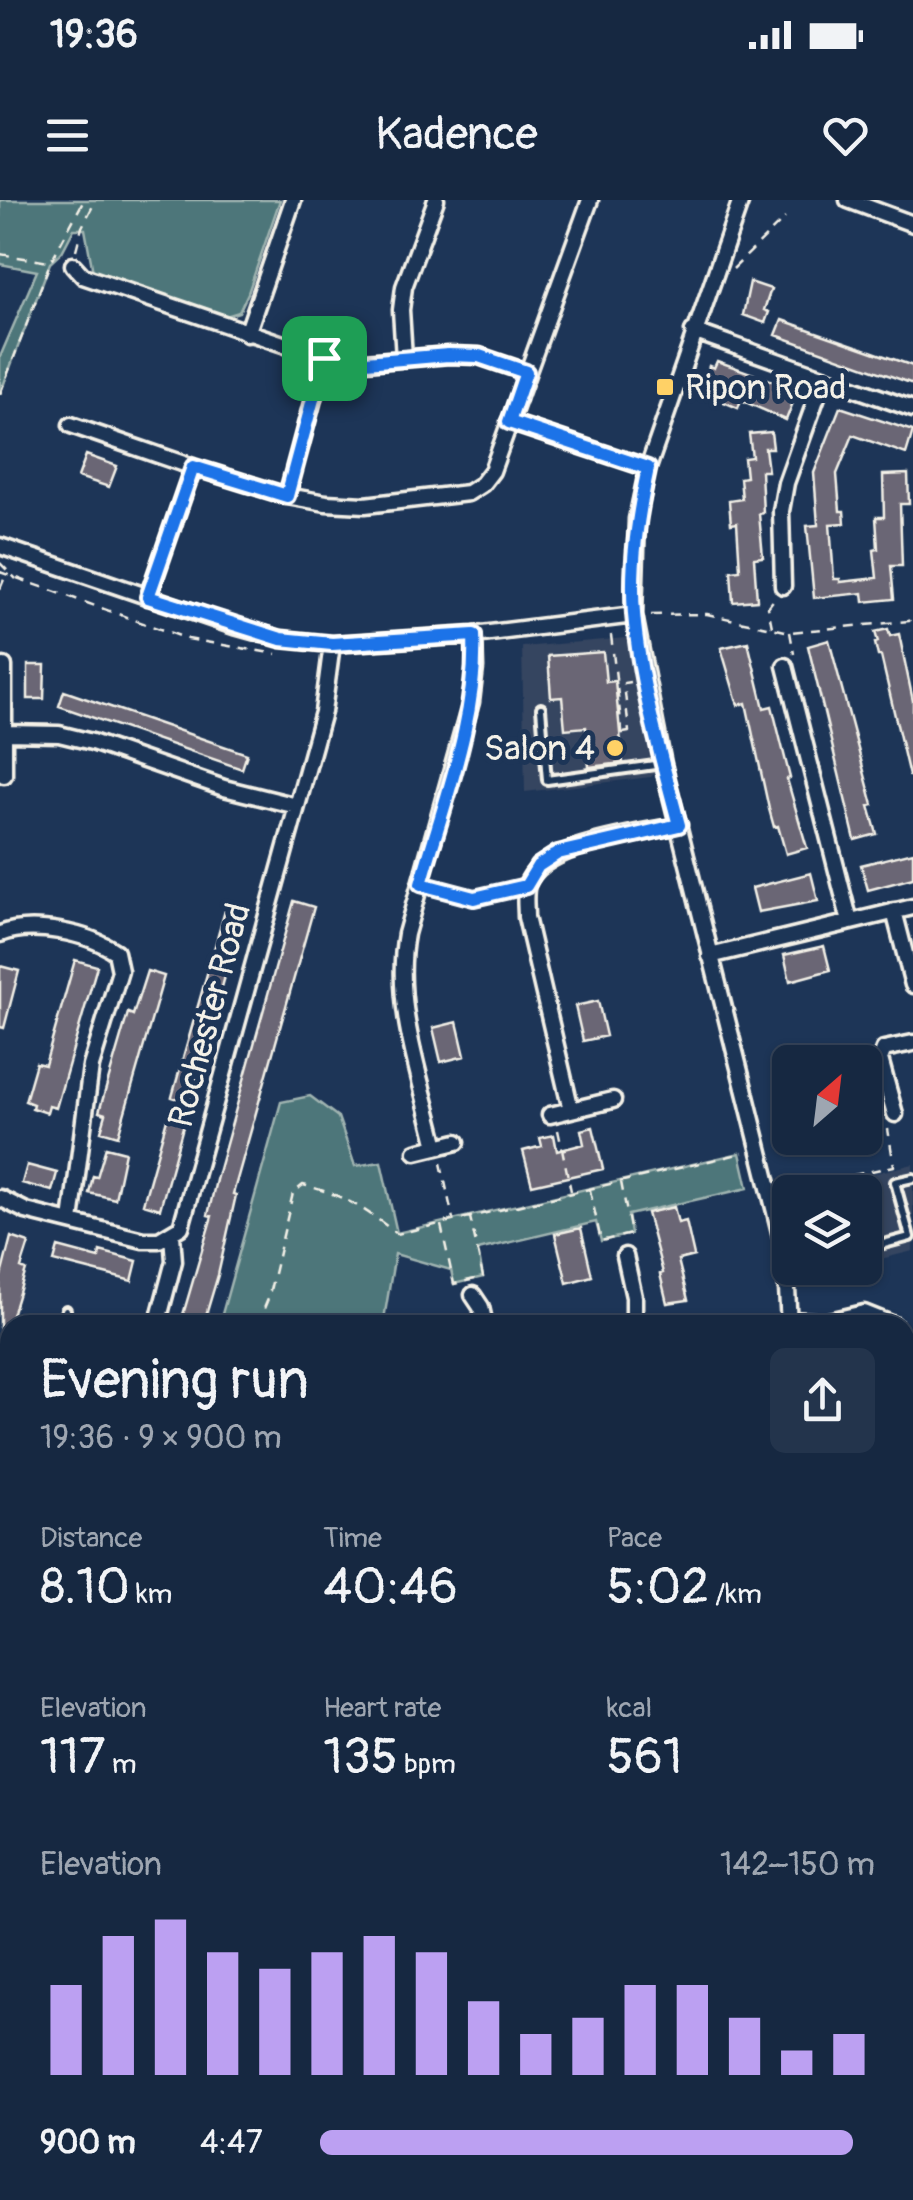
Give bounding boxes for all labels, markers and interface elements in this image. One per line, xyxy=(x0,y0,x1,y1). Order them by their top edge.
text: 19:36 xyxy=(50,11,138,59)
text: Kadence xyxy=(375,107,538,163)
icon: menu xyxy=(40,108,95,163)
icon: heart xyxy=(818,108,873,163)
pin xyxy=(282,316,367,401)
icon: arrive xyxy=(297,331,352,386)
place label: Ripon Road xyxy=(685,366,846,410)
marker: Ripon Road xyxy=(654,376,676,398)
place label: Salon 4 xyxy=(484,727,595,771)
marker: Salon 4 xyxy=(604,737,626,759)
street label: Rochester Road xyxy=(159,898,261,1132)
north arrow xyxy=(772,1045,882,1155)
map controls xyxy=(772,1045,882,1285)
button: layers xyxy=(772,1175,882,1285)
text: Evening run xyxy=(40,1346,309,1415)
button: share xyxy=(770,1348,875,1453)
text: 19:36 · 9 × 900 m xyxy=(40,1418,282,1458)
text: Distance xyxy=(40,1521,142,1556)
text: Time xyxy=(323,1521,382,1556)
text: Pace xyxy=(607,1521,662,1556)
text: 8.10 xyxy=(40,1556,130,1619)
text: 40:46 xyxy=(323,1556,458,1619)
text: 5:02 xyxy=(607,1556,709,1619)
text: km xyxy=(130,1577,172,1612)
text: /km xyxy=(709,1577,762,1612)
text: Elevation xyxy=(40,1691,147,1726)
text: Heart rate xyxy=(323,1691,441,1726)
text: kcal xyxy=(607,1691,652,1726)
text: 117 xyxy=(40,1726,106,1789)
text: 135 xyxy=(323,1726,398,1789)
text: 561 xyxy=(607,1726,682,1789)
text: m xyxy=(106,1747,137,1782)
text: bpm xyxy=(398,1747,456,1782)
text: Elevation xyxy=(40,1845,162,1885)
text: 142–150 m xyxy=(720,1845,875,1885)
text: 900 m xyxy=(40,2123,136,2163)
text: 4:47 xyxy=(200,2123,263,2163)

